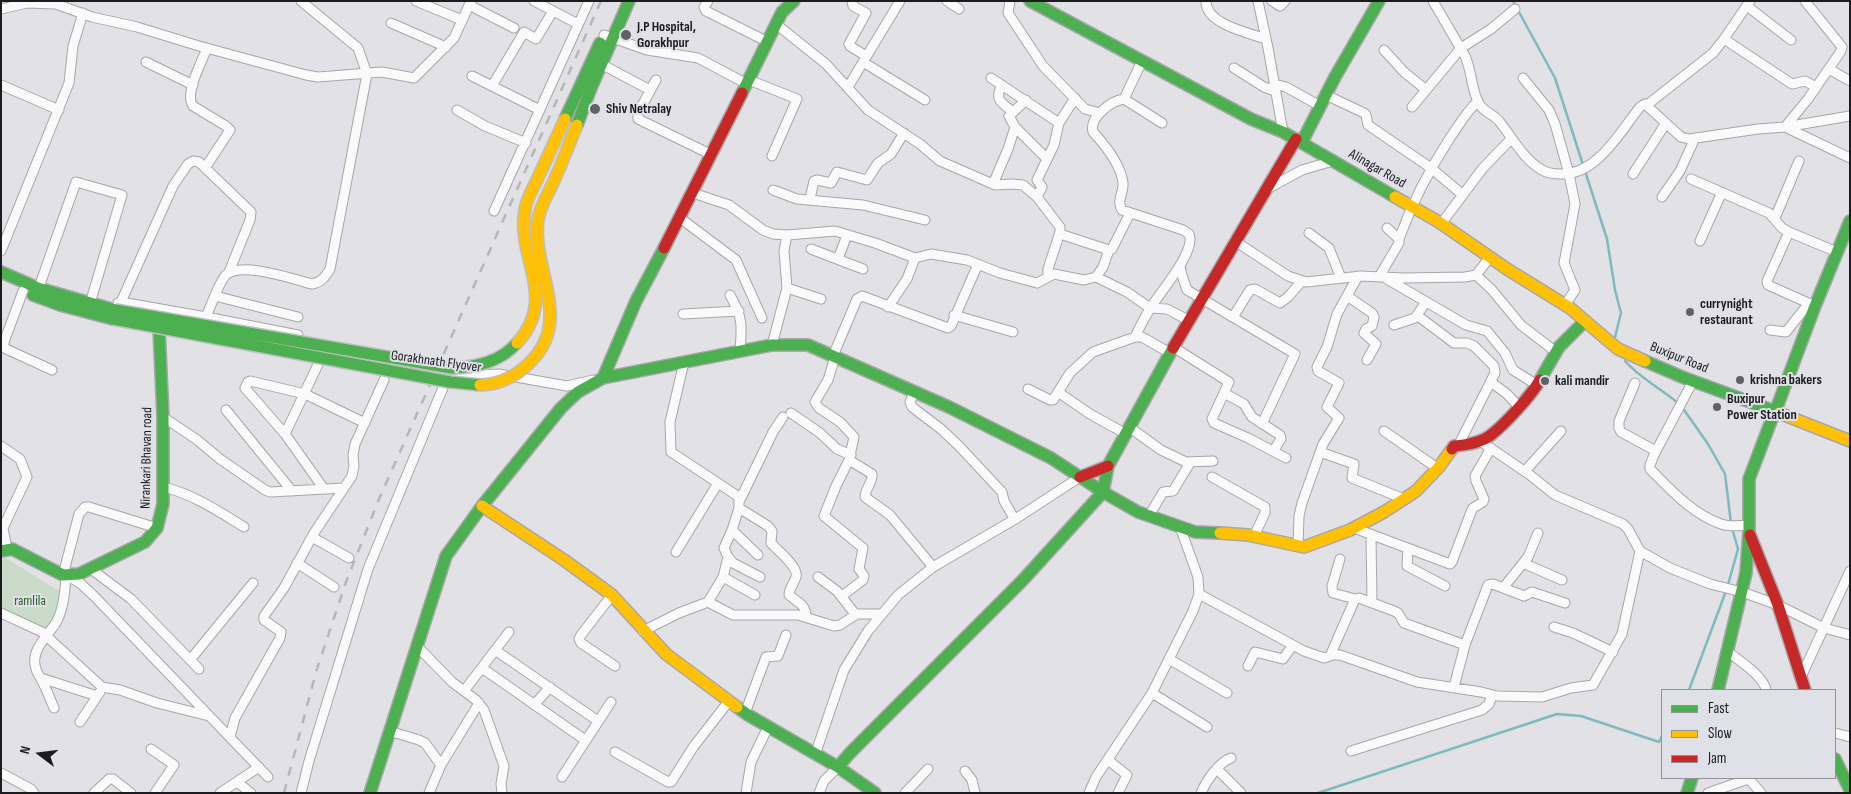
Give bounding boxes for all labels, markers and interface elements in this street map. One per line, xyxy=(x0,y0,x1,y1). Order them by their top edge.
place label: J.P Hospital, Gorakhpur xyxy=(637,19,696,52)
marker: J.P Hospital, Gorakhpur xyxy=(619,28,633,42)
place label: Shiv Netralay xyxy=(606,101,672,117)
marker: Shiv Netralay xyxy=(588,102,602,116)
street label: Alinagar Road xyxy=(1345,146,1409,192)
place label: currynight restaurant xyxy=(1700,296,1753,328)
marker: currynight restaurant xyxy=(1684,306,1696,318)
street label: Buxipur Road xyxy=(1648,339,1710,377)
street label: Gorakhnath Flyover xyxy=(390,347,482,377)
place label: krishna bakers xyxy=(1750,372,1822,388)
place label: kali mandir xyxy=(1555,373,1609,389)
marker: krishna bakers xyxy=(1734,374,1746,386)
marker: kali mandir xyxy=(1539,375,1551,387)
place label: Buxipur Power Station xyxy=(1727,391,1797,424)
marker: Buxipur Power Station xyxy=(1711,401,1723,413)
street label: Nirankari Bhavan road xyxy=(138,407,156,509)
park label: ramlila xyxy=(14,593,46,609)
legend xyxy=(1661,689,1836,779)
text: Fast xyxy=(1708,699,1729,718)
text: Slow xyxy=(1708,724,1732,743)
north arrow xyxy=(15,729,65,779)
text: N xyxy=(16,744,34,756)
text: Jam xyxy=(1708,749,1726,768)

